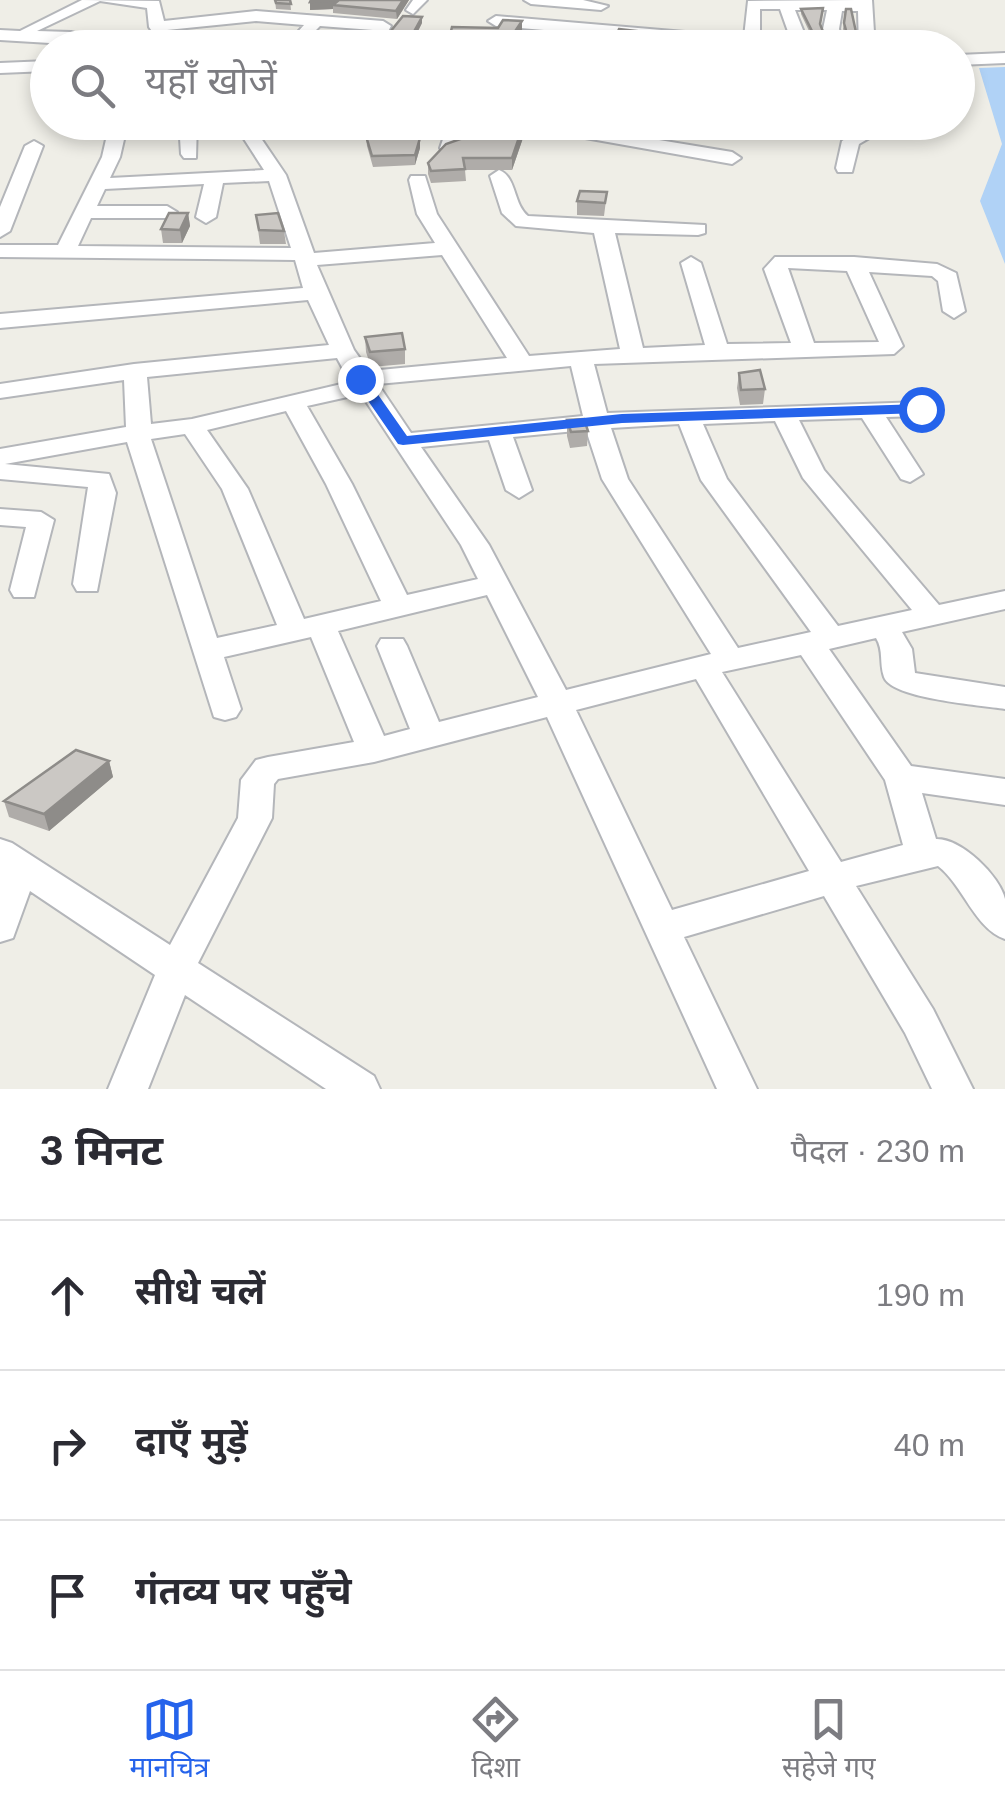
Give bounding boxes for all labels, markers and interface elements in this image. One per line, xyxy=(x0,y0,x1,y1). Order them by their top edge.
search box xyxy=(30,30,975,140)
icon: search xyxy=(65,58,120,113)
text: यहाँ खोजें xyxy=(145,60,277,102)
route end xyxy=(338,357,384,403)
route start xyxy=(899,387,945,433)
text: 3 मिनट xyxy=(40,1127,163,1174)
text: पैदल · 230 m xyxy=(791,1133,965,1169)
icon: ahead xyxy=(40,1268,95,1323)
text: सीधे चलें xyxy=(135,1270,265,1312)
text: 190 m xyxy=(876,1277,965,1313)
icon: right xyxy=(40,1418,95,1473)
text: दाएँ मुड़ें xyxy=(135,1420,248,1462)
text: 40 m xyxy=(894,1427,965,1463)
icon: arrive xyxy=(40,1568,95,1623)
text: गंतव्य पर पहुँचे xyxy=(135,1570,351,1612)
tab: मानचित्र xyxy=(129,1692,209,1788)
tab: दिशा xyxy=(468,1692,523,1788)
tab: सहेजे गए xyxy=(782,1692,876,1788)

